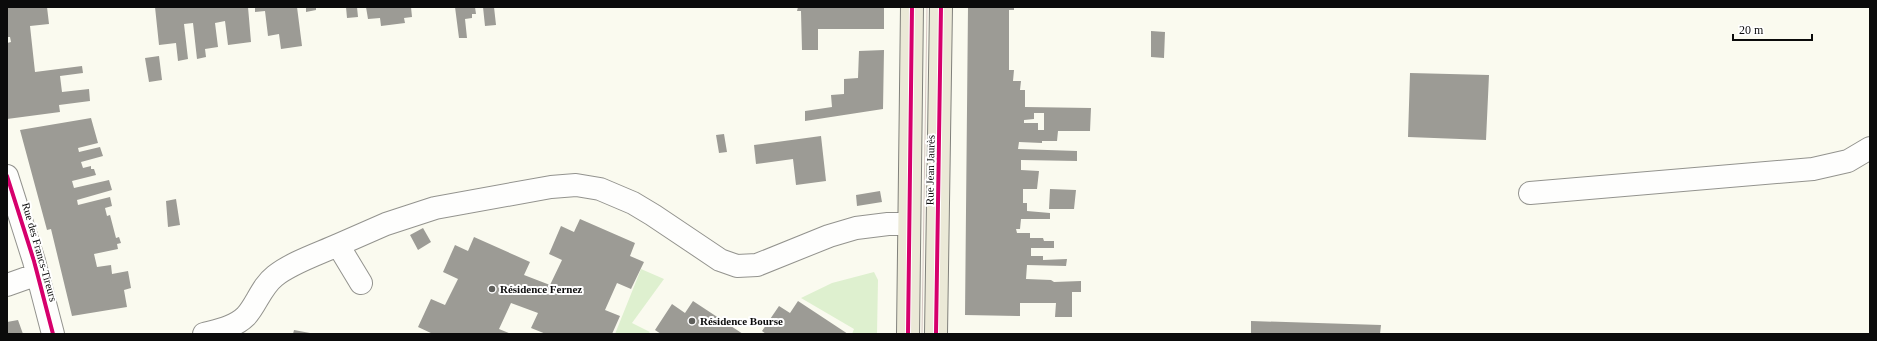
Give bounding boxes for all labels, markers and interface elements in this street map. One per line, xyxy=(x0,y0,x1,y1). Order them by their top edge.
scale bar xyxy=(1733,16,1812,42)
text: 20 m xyxy=(1739,23,1764,37)
street label: Rue Jean Jaurès xyxy=(923,135,937,205)
street label: Rue des Francs-Tireurs xyxy=(20,201,60,303)
place label: Résidence Fernez xyxy=(500,283,582,295)
marker: Résidence Fernez xyxy=(487,284,497,294)
place label: Résidence Bourse xyxy=(700,315,783,327)
marker: Résidence Bourse xyxy=(687,316,697,326)

